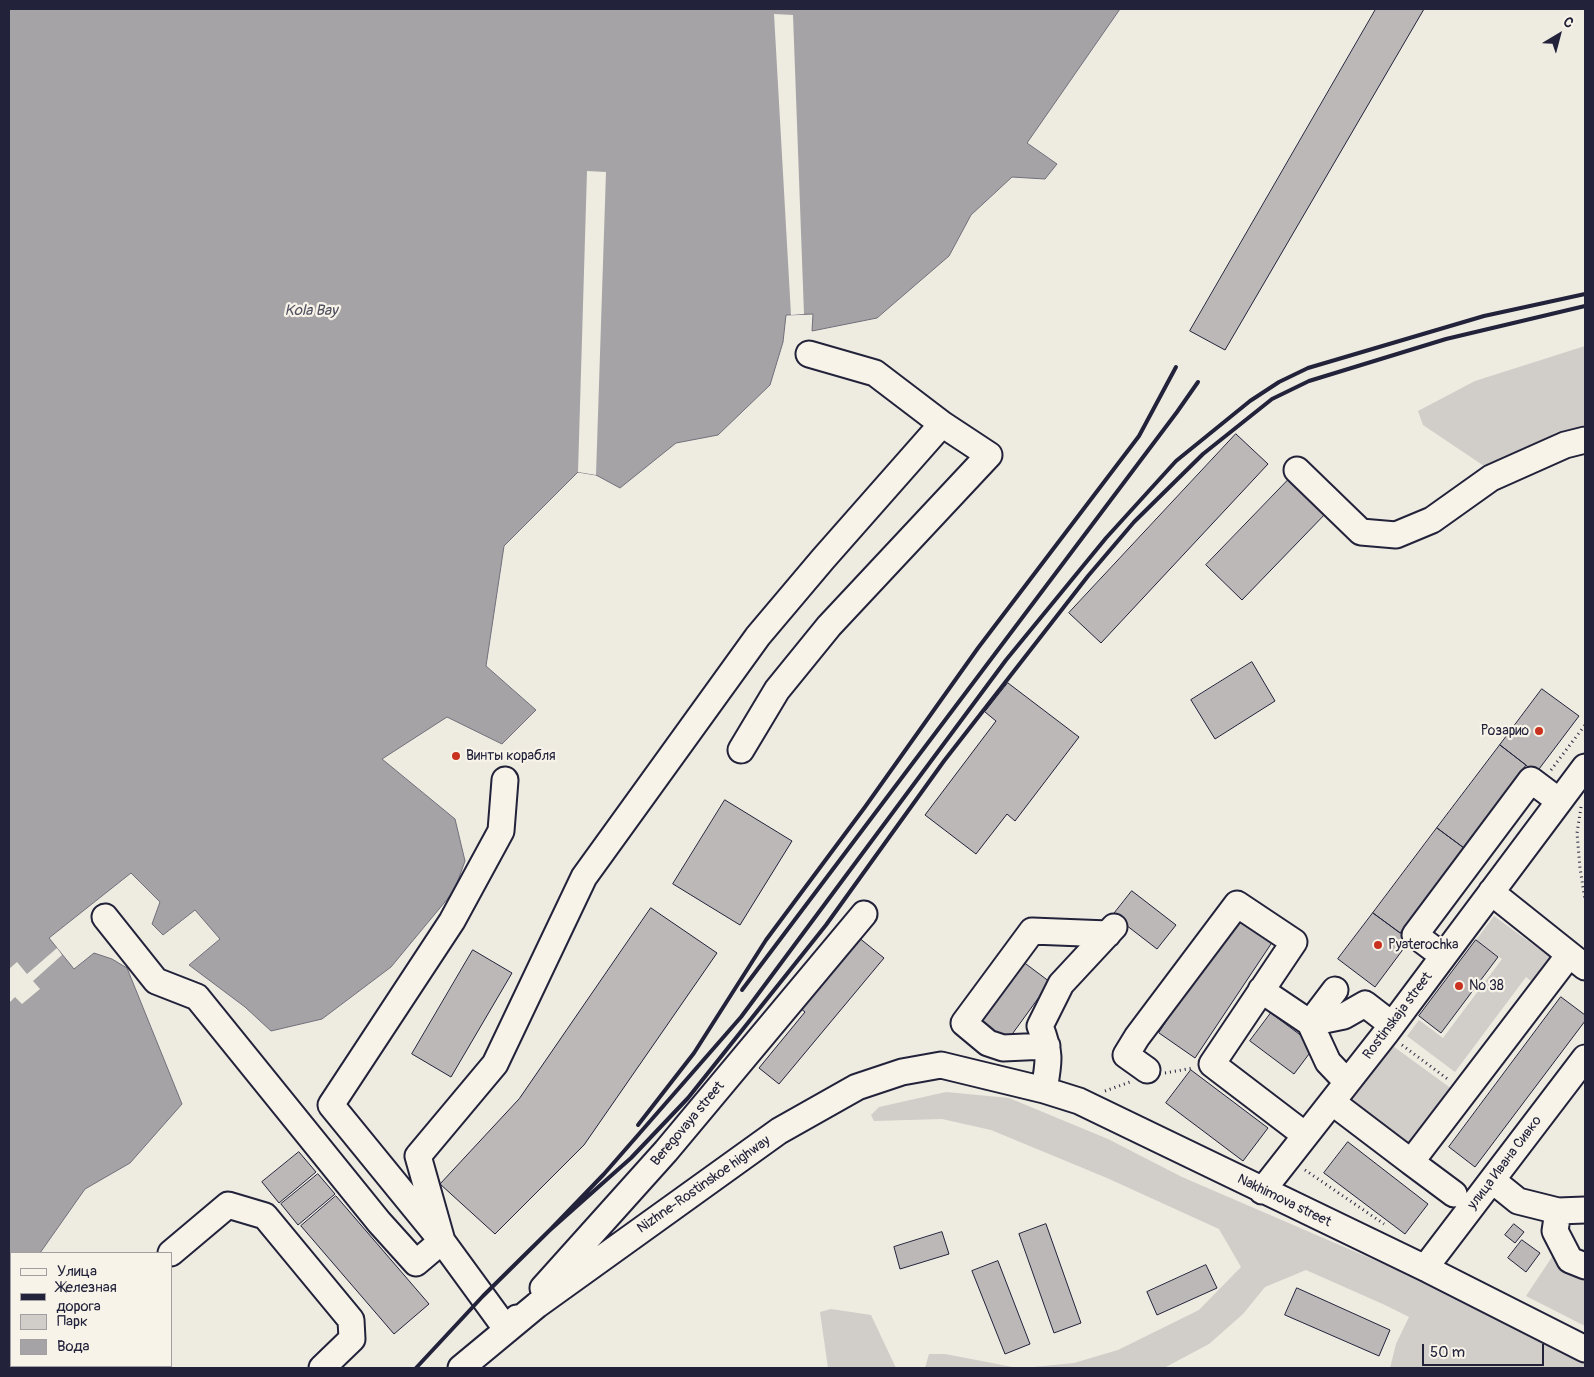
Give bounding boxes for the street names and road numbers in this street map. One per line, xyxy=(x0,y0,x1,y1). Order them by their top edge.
street label: Rostinskaja street xyxy=(1360,969,1436,1063)
street label: Beregovaya street xyxy=(648,1078,728,1170)
street label: улица Ивана Сивко xyxy=(1464,1113,1546,1213)
street label: Nizhne-Rostinskoe highway xyxy=(634,1133,774,1237)
street label: Nakhimova street xyxy=(1234,1171,1334,1231)

